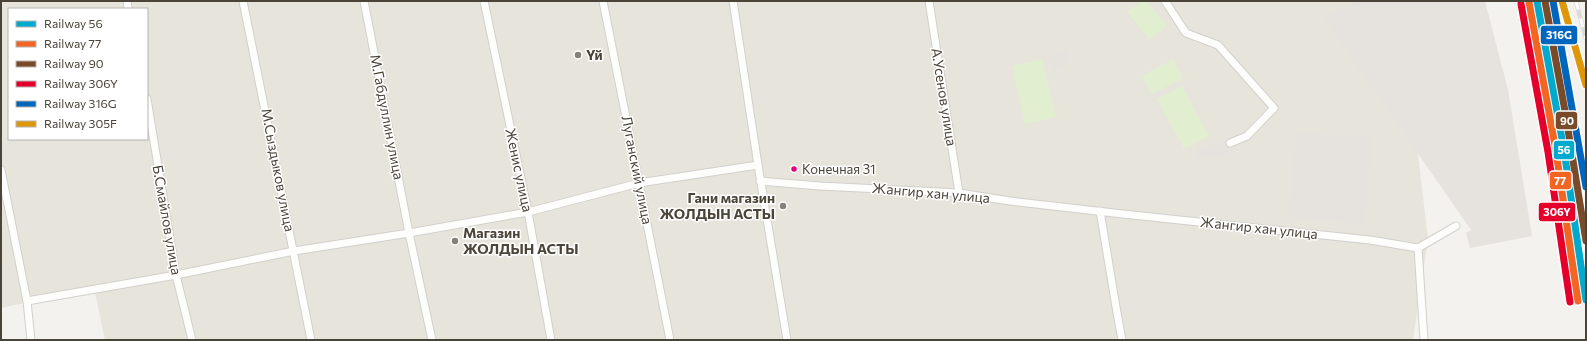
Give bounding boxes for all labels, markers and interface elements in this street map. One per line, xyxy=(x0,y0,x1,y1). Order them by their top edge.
legend xyxy=(8,8,148,140)
text: Railway 56 xyxy=(44,16,103,30)
line badge: 316G xyxy=(1540,25,1578,45)
text: 316G xyxy=(1546,28,1572,41)
text: Railway 77 xyxy=(44,36,101,50)
place label: Үй xyxy=(586,46,603,63)
street label: А.Усенов улица xyxy=(928,47,961,147)
marker: Үй xyxy=(573,50,583,60)
street label: М.Габдуллин улица xyxy=(367,53,408,181)
text: Railway 90 xyxy=(44,56,104,70)
text: Railway 306Y xyxy=(44,76,118,90)
text: Railway 316G xyxy=(44,96,117,110)
street label: М.Сыздыков улица xyxy=(258,107,299,233)
line badge: 90 xyxy=(1555,111,1578,130)
street label: Луганский улица xyxy=(619,114,656,226)
text: 90 xyxy=(1560,114,1574,127)
text: Railway 305F xyxy=(44,116,117,130)
street label: Женис улица xyxy=(502,126,537,213)
line badge: 56 xyxy=(1553,140,1575,160)
text: 56 xyxy=(1557,143,1571,156)
place label: Конечная 31 xyxy=(802,161,876,177)
street label: Б.Смайлов улица xyxy=(149,164,186,276)
marker: Конечная 31 xyxy=(789,164,799,174)
line badge: 77 xyxy=(1549,171,1572,190)
text: 77 xyxy=(1554,174,1566,187)
street label: Жангир хан улица xyxy=(871,179,991,206)
place label: Гани магазин ЖОЛДЫН АСТЫ xyxy=(660,189,775,222)
marker: Гани магазин ЖОЛДЫН АСТЫ xyxy=(778,201,788,211)
line badge: 306Y xyxy=(1538,202,1576,222)
text: 306Y xyxy=(1543,205,1571,218)
street label: Жангир хан улица xyxy=(1199,213,1319,242)
place label: Магазин ЖОЛДЫН АСТЫ xyxy=(463,224,579,257)
marker: Магазин ЖОЛДЫН АСТЫ xyxy=(450,236,460,246)

